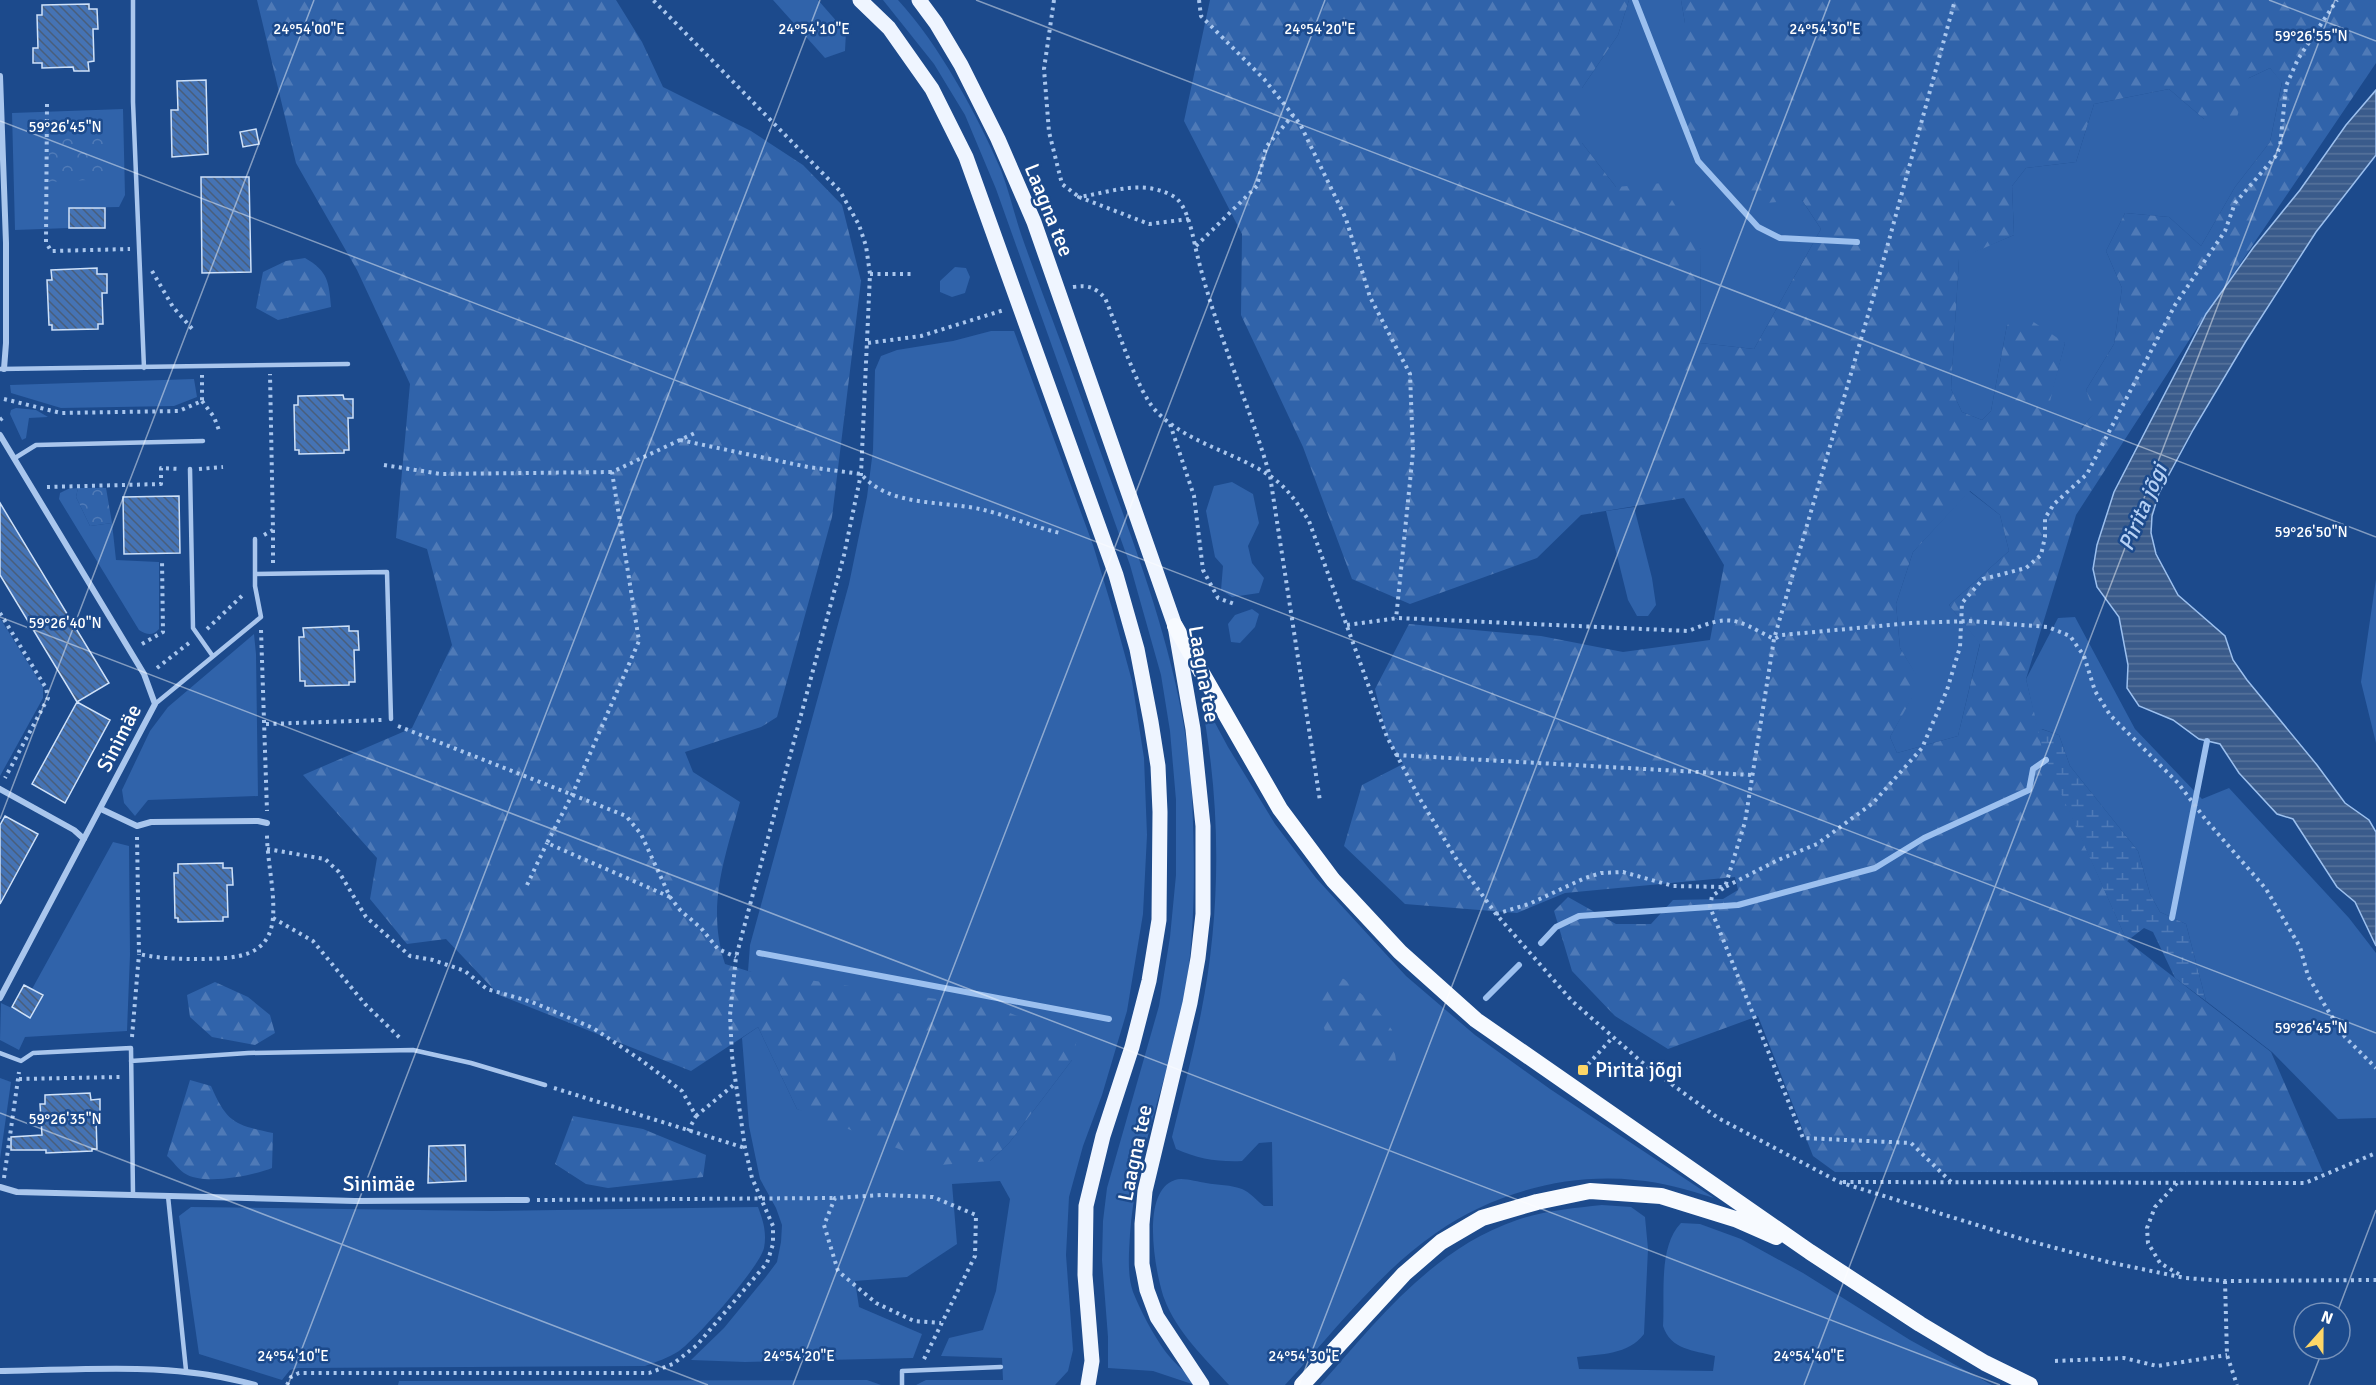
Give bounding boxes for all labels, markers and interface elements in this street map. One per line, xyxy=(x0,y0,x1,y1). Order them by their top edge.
text: 24°54'00"E xyxy=(273,20,345,38)
text: 24°54'10"E xyxy=(778,20,850,38)
text: 24°54'20"E xyxy=(1284,20,1356,38)
text: 24°54'30"E xyxy=(1789,20,1861,38)
text: 59°26'55"N xyxy=(2274,27,2348,45)
text: 59°26'45"N xyxy=(28,118,102,136)
street label: Laagna tee xyxy=(1019,160,1079,260)
water label: Pirita jõgi xyxy=(2112,458,2174,555)
text: 59°26'50"N xyxy=(2274,523,2348,541)
text: 59°26'40"N xyxy=(28,614,102,632)
street label: Laagna tee xyxy=(1183,624,1225,724)
street label: Sinimäe xyxy=(91,700,147,776)
text: 59°26'45"N xyxy=(2274,1019,2348,1037)
place label: Pirita jõgi xyxy=(1595,1057,1682,1083)
marker: Pirita jõgi xyxy=(1576,1063,1590,1077)
street label: Laagna tee xyxy=(1112,1102,1158,1204)
text: 59°26'35"N xyxy=(28,1110,102,1128)
street label: Sinimäe xyxy=(343,1171,415,1197)
north arrow xyxy=(2292,1301,2352,1361)
text: N xyxy=(2318,1307,2336,1329)
text: 24°54'10"E xyxy=(257,1347,329,1365)
text: 24°54'20"E xyxy=(763,1347,835,1365)
text: 24°54'30"E xyxy=(1268,1347,1340,1365)
text: 24°54'40"E xyxy=(1773,1347,1845,1365)

